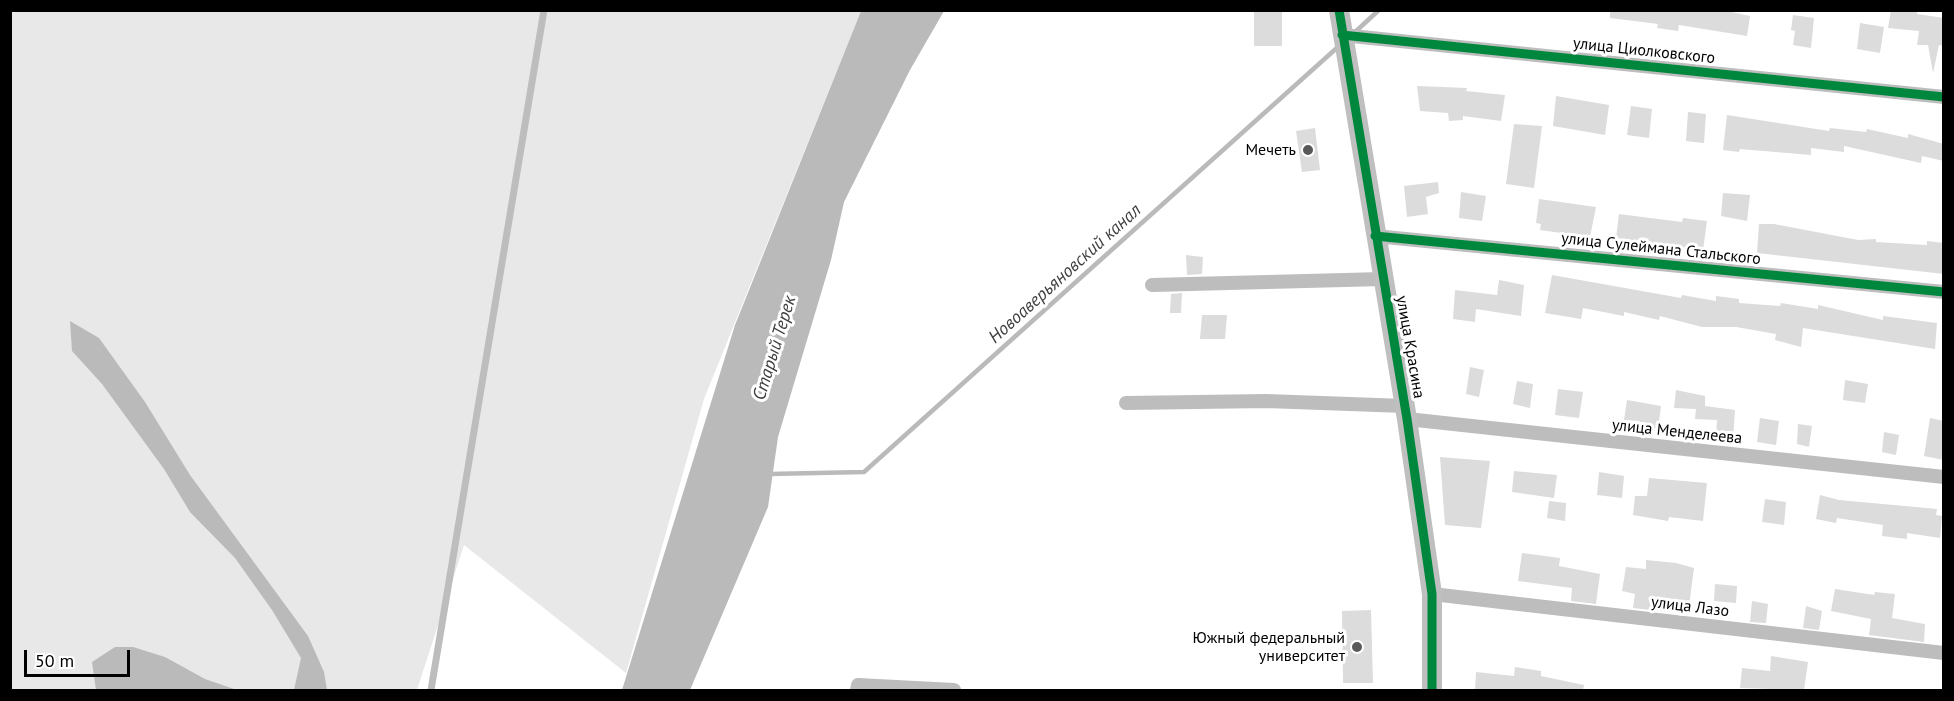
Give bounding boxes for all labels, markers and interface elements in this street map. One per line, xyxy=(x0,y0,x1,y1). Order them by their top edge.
street label: улица Циолковского xyxy=(1572,34,1716,68)
place label: Мечеть xyxy=(1245,140,1296,160)
marker: Мечеть xyxy=(1301,143,1315,157)
water label: Новоаверьяновский канал xyxy=(984,200,1146,348)
street label: улица Сулеймана Стальского xyxy=(1560,229,1762,269)
water label: Старый Терек xyxy=(749,293,801,403)
street label: улица Красина xyxy=(1392,294,1428,400)
street label: улица Менделеева xyxy=(1611,416,1743,448)
street label: улица Лазо xyxy=(1650,593,1730,621)
place label: Южный федеральный университет xyxy=(1193,628,1345,666)
scale bar xyxy=(27,638,134,676)
marker: Южный федеральный университет xyxy=(1350,640,1364,654)
text: 50 m xyxy=(35,649,74,672)

